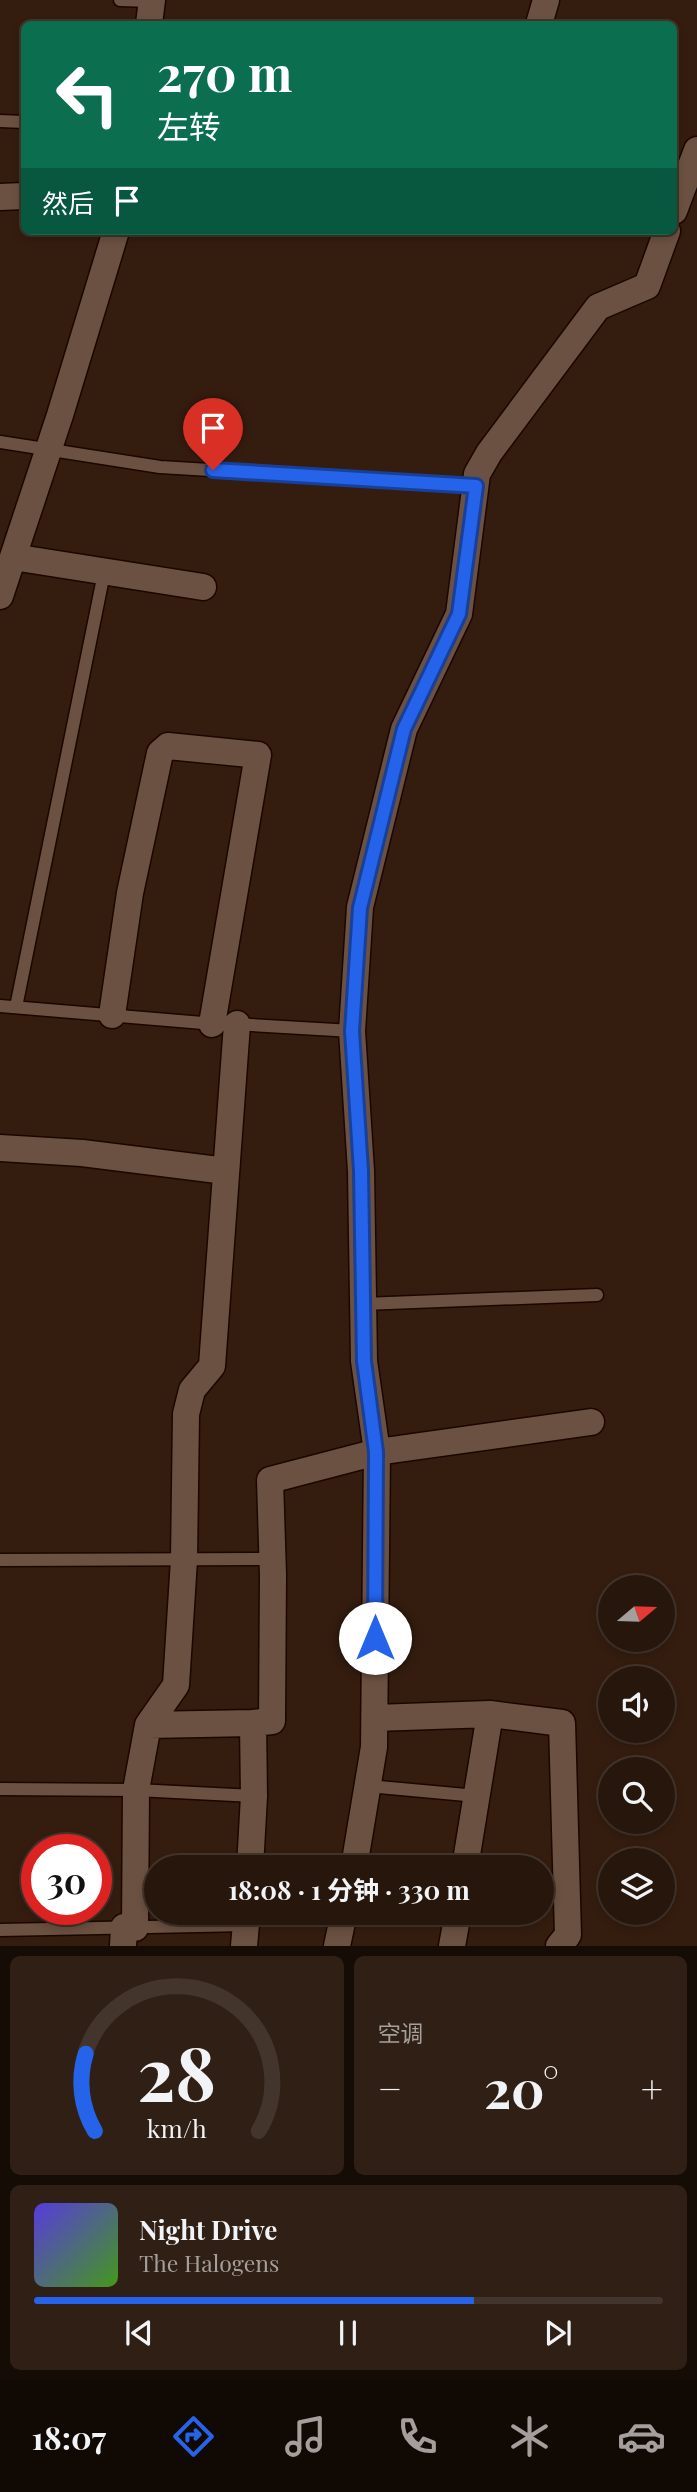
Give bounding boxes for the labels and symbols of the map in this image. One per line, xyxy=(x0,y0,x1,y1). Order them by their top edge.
pin xyxy=(183,398,243,470)
north arrow xyxy=(598,1575,676,1652)
position arrow xyxy=(338,1601,412,1675)
speed limit sign: 30 xyxy=(21,1834,112,1925)

